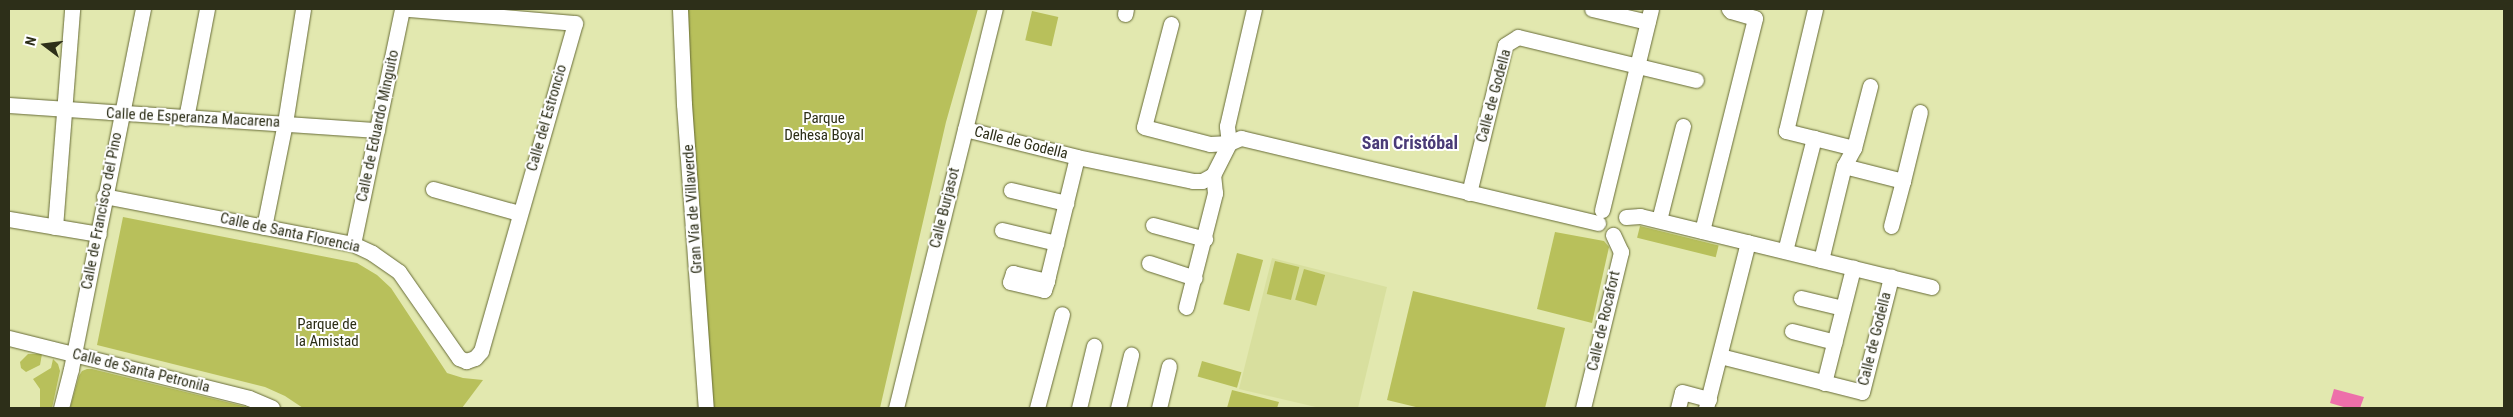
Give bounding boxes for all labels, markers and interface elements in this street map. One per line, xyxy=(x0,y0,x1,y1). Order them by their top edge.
north arrow xyxy=(20,20,70,70)
text: N xyxy=(22,35,39,47)
street label: Calle de Godella xyxy=(1473,47,1515,145)
street label: Calle de Eduardo Minguito xyxy=(353,48,403,204)
street label: Calle del Estroncio xyxy=(523,63,571,173)
street label: Calle de Esperanza Macarena xyxy=(106,104,280,132)
park label: Parque Dehesa Boyal xyxy=(784,109,864,144)
street label: Calle de Godella xyxy=(972,123,1070,163)
street label: Calle de Francisco del Pino xyxy=(78,131,126,291)
district label: San Cristóbal xyxy=(1362,132,1458,154)
street label: Gran Vía de Villaverde xyxy=(680,144,706,274)
street label: Calle Burjasot xyxy=(926,166,964,250)
street label: Calle de Santa Florencia xyxy=(218,209,362,257)
street label: Calle de Rocafort xyxy=(1584,269,1624,373)
street label: Calle de Godella xyxy=(1855,290,1895,388)
park label: Parque de la Amistad xyxy=(295,315,359,350)
street label: Calle de Santa Petronila xyxy=(70,345,212,397)

